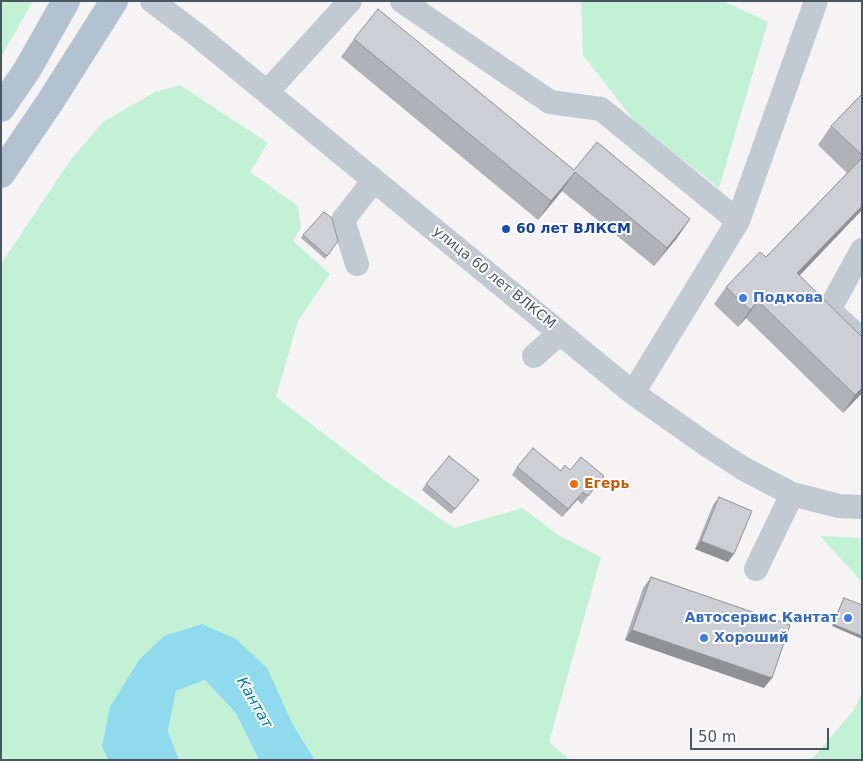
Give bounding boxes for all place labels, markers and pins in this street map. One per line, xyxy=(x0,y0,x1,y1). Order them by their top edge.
place label: 60 лет ВЛКСМ xyxy=(516,221,631,237)
marker: 60 лет ВЛКСМ xyxy=(500,223,512,235)
place label: Подкова xyxy=(753,290,823,306)
marker: Подкова xyxy=(737,292,749,304)
place label: Егерь xyxy=(584,476,629,492)
marker: Егерь xyxy=(568,478,580,490)
place label: Автосервис Кантат xyxy=(685,610,838,626)
marker: Автосервис Кантат xyxy=(842,612,854,624)
place label: Хороший xyxy=(714,630,789,646)
marker: Хороший xyxy=(698,632,710,644)

